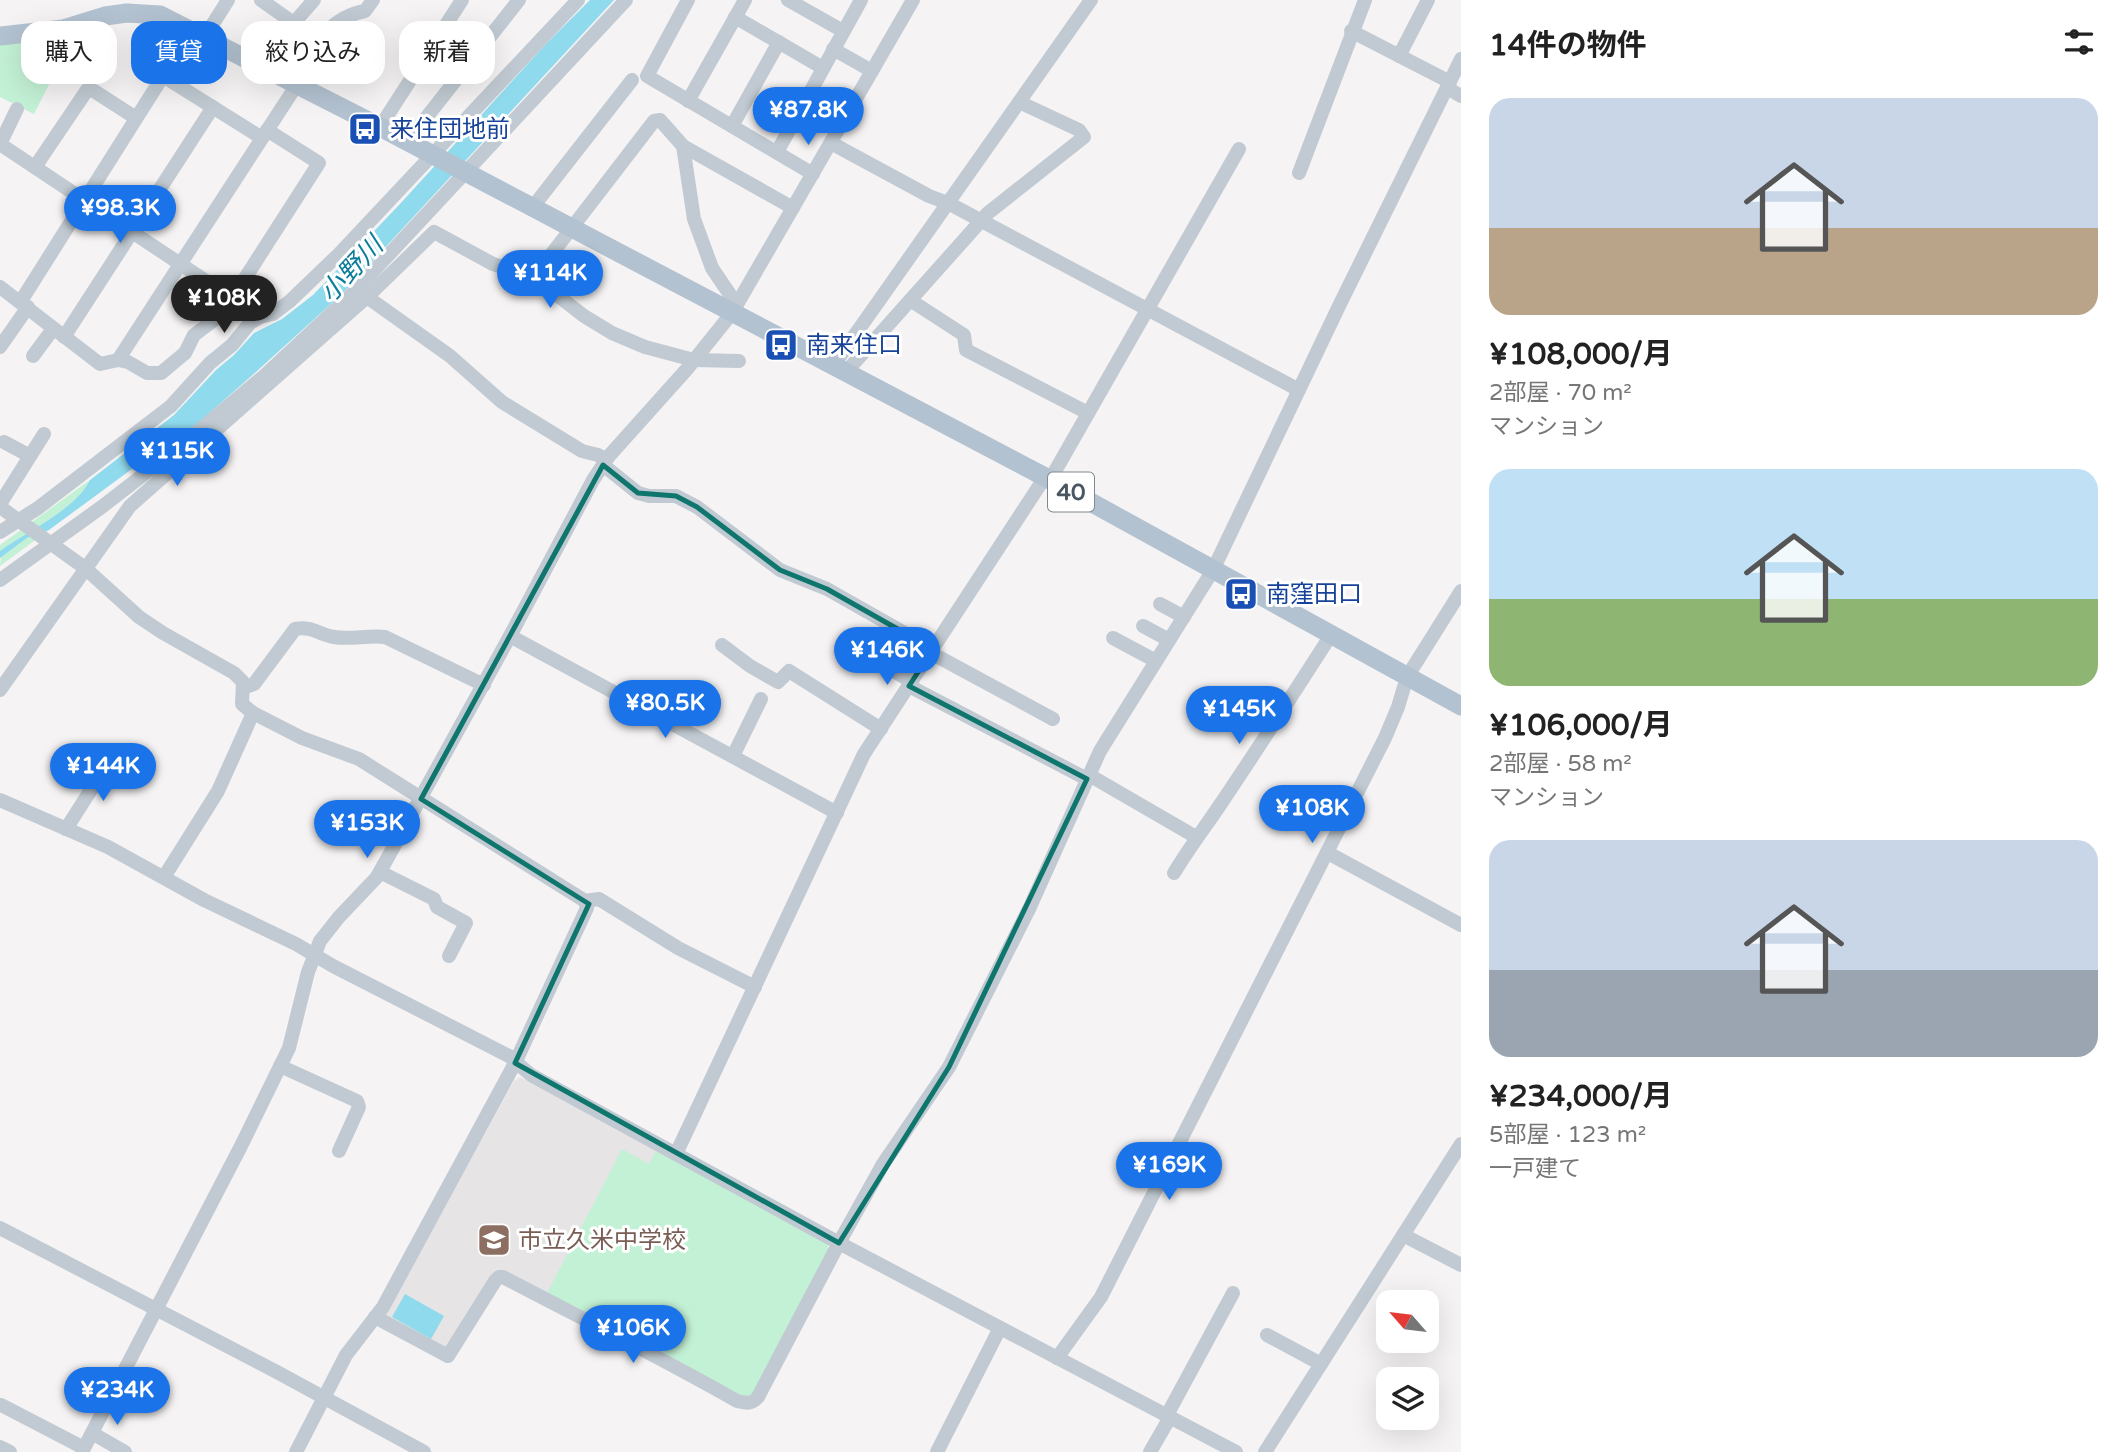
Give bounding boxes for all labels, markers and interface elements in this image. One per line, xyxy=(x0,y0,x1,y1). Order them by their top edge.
chip: 購入 xyxy=(21,21,117,84)
chip: 賃貸 xyxy=(131,21,227,84)
chip: 絞り込み xyxy=(241,21,385,84)
chip: 新着 xyxy=(399,21,495,84)
icon: filters xyxy=(2060,23,2098,61)
text: 14件の物件 xyxy=(1489,27,1647,64)
pin: ¥87.8K xyxy=(751,88,865,147)
text: ¥87.8K xyxy=(769,96,847,124)
bus stop icon: 来住団地前 xyxy=(346,110,384,148)
place label: 来住団地前 xyxy=(390,115,510,144)
icon: home xyxy=(1731,144,1857,270)
pin: ¥98.3K xyxy=(63,186,177,245)
text: ¥98.3K xyxy=(80,194,160,222)
water label: 小野川 xyxy=(313,228,391,308)
pin: ¥114K xyxy=(501,250,599,310)
text: ¥114K xyxy=(513,259,587,287)
pin: ¥108K xyxy=(175,276,273,335)
text: ¥108K xyxy=(187,284,261,312)
bus stop icon: 南来住口 xyxy=(762,326,800,364)
place label: 南来住口 xyxy=(806,331,902,360)
text: ¥108,000/月 xyxy=(1489,336,1673,373)
text: 2部屋 · 70 m² xyxy=(1489,379,1632,407)
text: マンション xyxy=(1489,413,1604,441)
pin: ¥115K xyxy=(128,428,226,488)
text: ¥115K xyxy=(140,437,214,465)
road number: 40 xyxy=(1048,472,1094,512)
icon: home xyxy=(1731,515,1857,641)
bus stop icon: 南窪田口 xyxy=(1222,575,1260,613)
place label: 南窪田口 xyxy=(1266,580,1362,609)
pin: ¥146K xyxy=(838,628,936,687)
text: ¥146K xyxy=(850,636,924,664)
pin: ¥80.5K xyxy=(608,680,722,740)
pin: ¥145K xyxy=(1190,686,1288,746)
text: ¥80.5K xyxy=(625,689,705,717)
text: ¥145K xyxy=(1202,695,1276,723)
text: ¥106,000/月 xyxy=(1489,707,1673,744)
pin: ¥144K xyxy=(54,744,152,803)
text: 2部屋 · 58 m² xyxy=(1489,750,1632,778)
text: ¥144K xyxy=(66,752,140,780)
text: マンション xyxy=(1489,784,1604,812)
pin: ¥108K xyxy=(1263,786,1361,845)
text: ¥108K xyxy=(1275,794,1349,822)
pin: ¥153K xyxy=(318,800,416,860)
text: ¥153K xyxy=(330,809,404,837)
icon: home xyxy=(1731,886,1857,1012)
text: ¥234,000/月 xyxy=(1489,1078,1673,1115)
text: 5部屋 · 123 m² xyxy=(1489,1121,1646,1149)
pin: ¥169K xyxy=(1120,1142,1218,1202)
text: ¥169K xyxy=(1132,1151,1206,1179)
text: 一戸建て xyxy=(1489,1155,1581,1183)
school or university icon: 市立久米中学校 xyxy=(475,1221,513,1259)
place label: 市立久米中学校 xyxy=(518,1226,686,1255)
north arrow xyxy=(1376,1290,1438,1353)
map controls xyxy=(1376,1290,1439,1430)
pin: ¥106K xyxy=(584,1306,682,1365)
text: ¥106K xyxy=(596,1314,670,1342)
button: layers xyxy=(1376,1367,1439,1430)
pin: ¥234K xyxy=(68,1368,166,1427)
text: ¥234K xyxy=(80,1376,154,1404)

